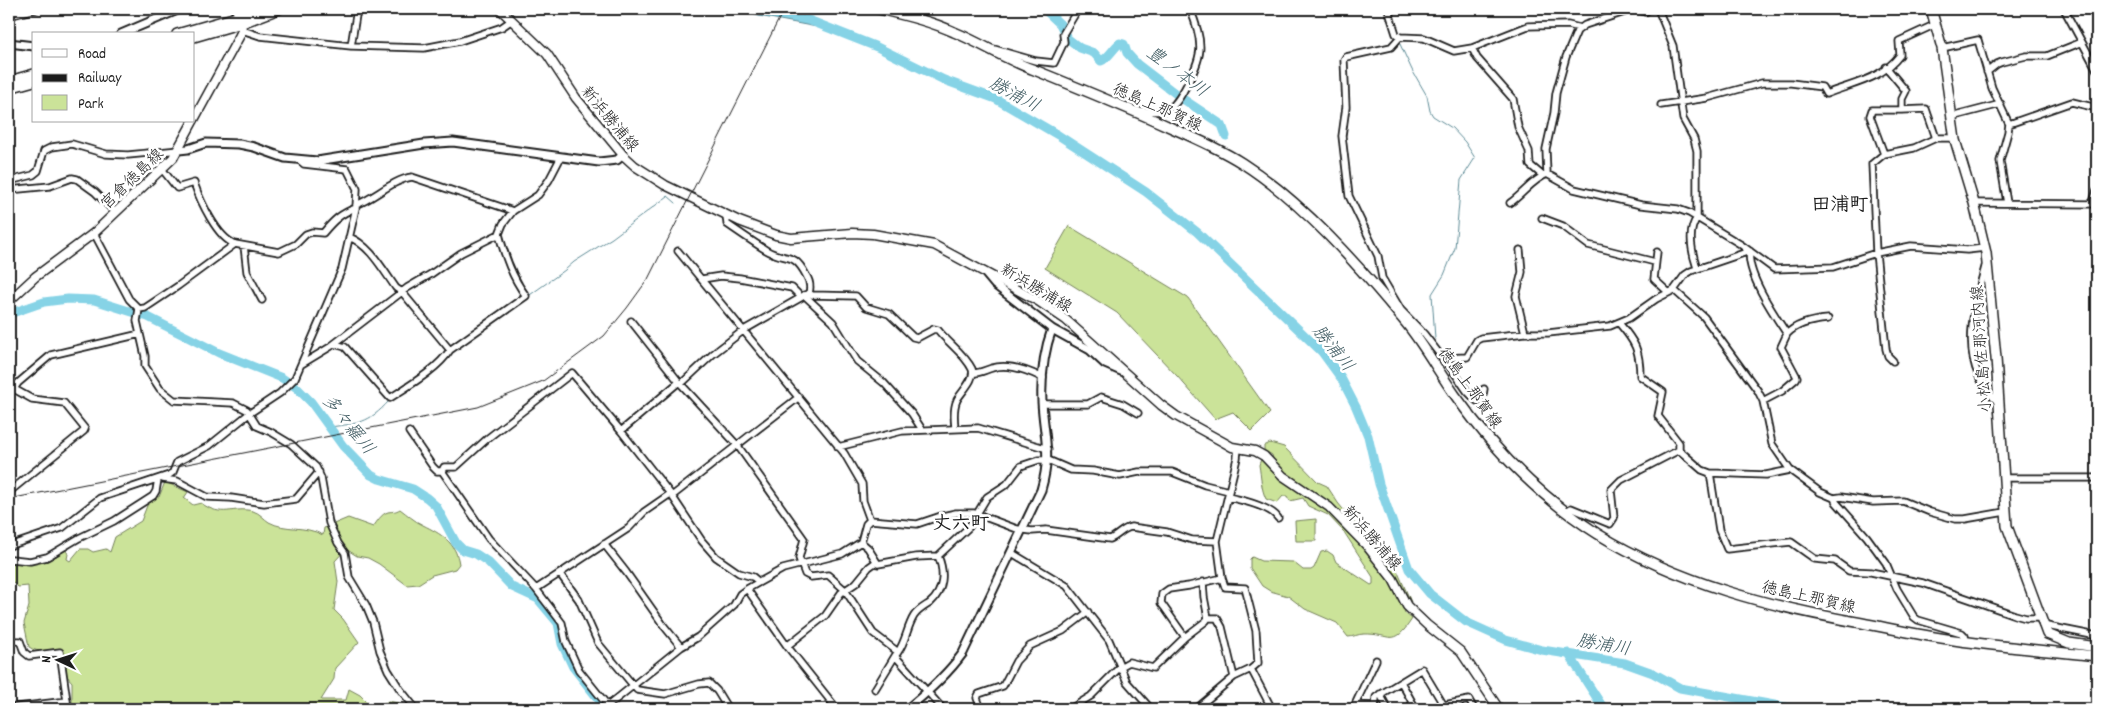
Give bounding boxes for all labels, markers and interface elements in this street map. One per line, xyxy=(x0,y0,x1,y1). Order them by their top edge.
legend xyxy=(32,32,195,122)
water label: 豊ノ本川 xyxy=(1140,41,1213,105)
text: Road xyxy=(78,44,106,66)
text: Railway xyxy=(78,68,122,90)
water label: 勝浦川 xyxy=(984,72,1044,120)
street label: 徳島上那賀線 xyxy=(1108,78,1206,138)
street label: 新浜勝浦線 xyxy=(575,82,644,158)
text: Park xyxy=(78,94,104,116)
street label: 宮倉徳島線 xyxy=(96,144,170,216)
district label: 田浦町 xyxy=(1811,193,1869,220)
street label: 新浜勝浦線 xyxy=(995,259,1076,320)
street label: 小松島佐那河内線 xyxy=(1967,284,1998,413)
water label: 勝浦川 xyxy=(1305,321,1359,378)
street label: 徳島上那賀線 xyxy=(1431,343,1506,434)
water label: 多々羅川 xyxy=(315,390,379,461)
street label: 新浜勝浦線 xyxy=(1336,501,1406,576)
district label: 丈六町 xyxy=(932,512,990,539)
street label: 徳島上那賀線 xyxy=(1759,576,1858,620)
water label: 勝浦川 xyxy=(1575,629,1632,663)
north arrow xyxy=(32,636,82,686)
text: N xyxy=(37,655,57,663)

